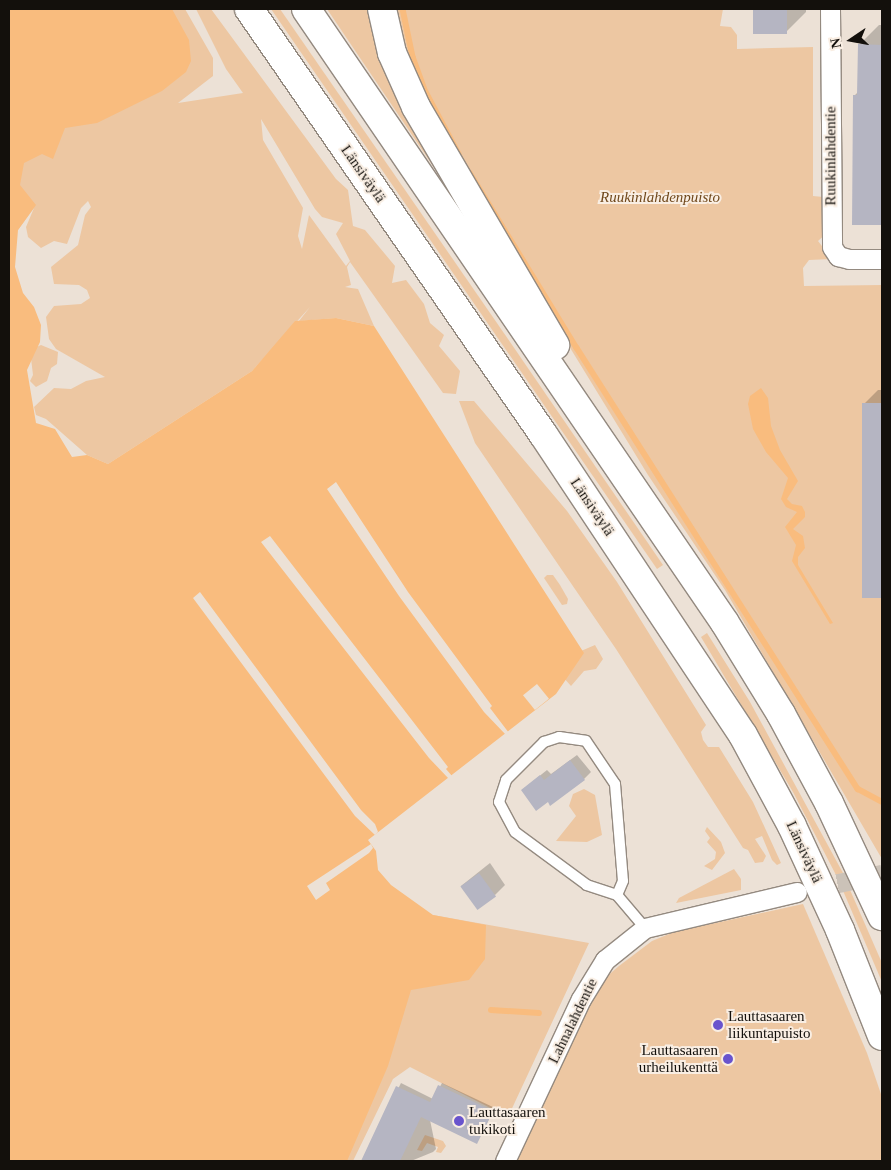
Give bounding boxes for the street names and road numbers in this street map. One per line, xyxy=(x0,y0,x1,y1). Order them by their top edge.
street label: Ruukinlahdentie xyxy=(822,106,840,206)
street label: Länsiväylä xyxy=(337,142,389,206)
street label: Länsiväylä xyxy=(566,475,618,539)
street label: Länsiväylä xyxy=(782,818,826,886)
street label: Lahnalahdentie xyxy=(545,976,601,1066)

